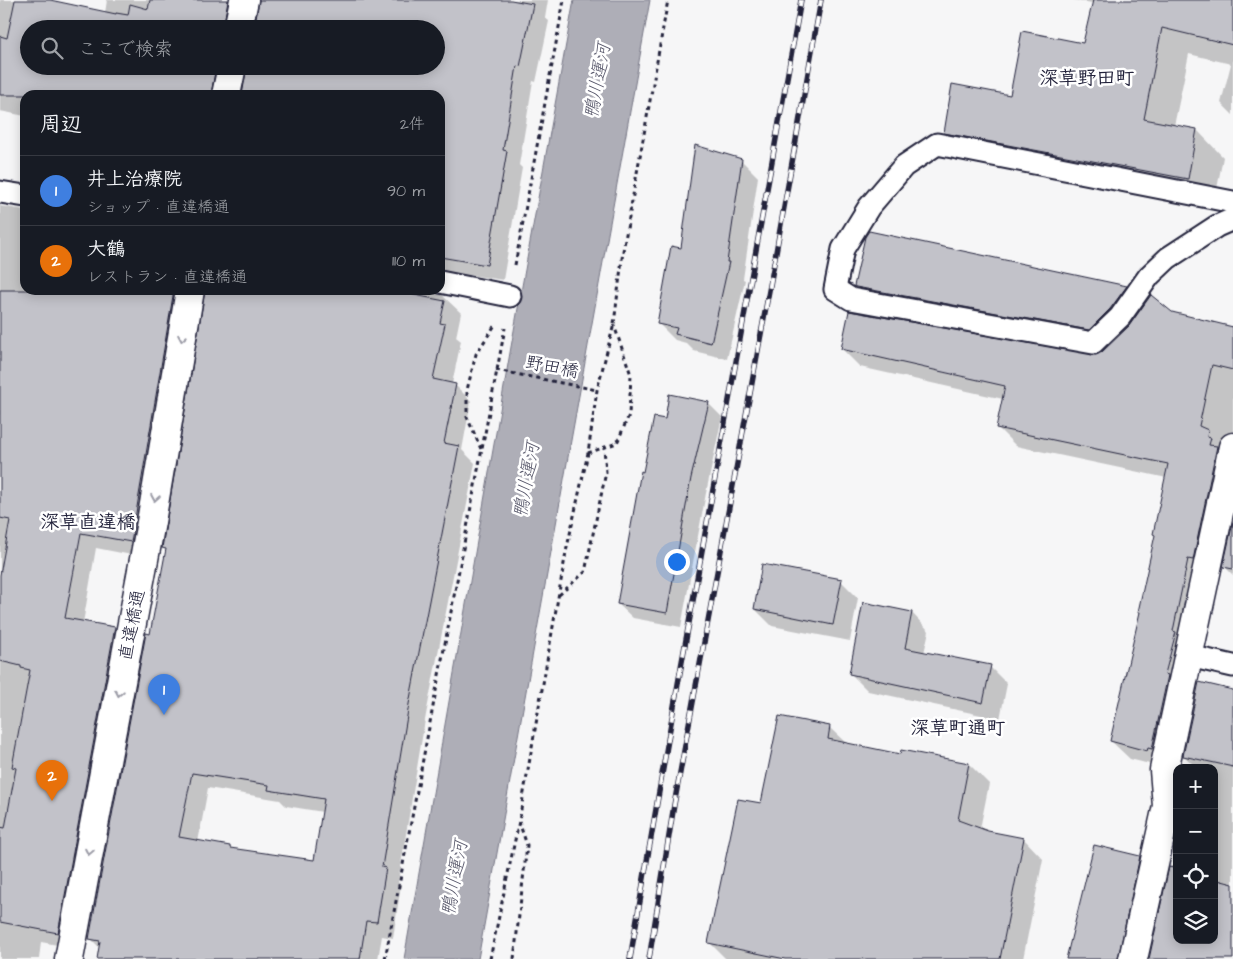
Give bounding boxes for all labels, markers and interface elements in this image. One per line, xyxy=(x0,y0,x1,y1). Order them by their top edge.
search box xyxy=(20,20,445,75)
icon: search xyxy=(38,34,66,62)
text: ここで検索 xyxy=(78,36,173,63)
water label: 鴨川運河 xyxy=(578,38,618,121)
district label: 深草野田町 xyxy=(1039,65,1135,92)
text: 周辺 xyxy=(40,110,82,139)
text: 2件 xyxy=(400,113,425,135)
text: 井上治療院 xyxy=(87,166,182,193)
text: 1 xyxy=(55,180,57,202)
text: 90 m xyxy=(387,180,425,202)
text: ショップ · 直違橋通 xyxy=(87,196,229,218)
text: 大鶴 xyxy=(87,236,125,263)
text: 2 xyxy=(51,250,61,272)
text: 110 m xyxy=(392,250,425,272)
text: レストラン · 直違橋通 xyxy=(87,266,247,288)
one-way arrow xyxy=(177,334,188,342)
street label: 野田橋 xyxy=(523,350,581,384)
water label: 鴨川運河 xyxy=(507,437,547,520)
one-way arrow xyxy=(150,494,160,503)
district label: 深草直違橋 xyxy=(40,509,136,536)
your location xyxy=(664,549,690,575)
street label: 直違橋通 xyxy=(113,587,151,663)
pin: 1 xyxy=(148,674,180,715)
one-way arrow xyxy=(114,688,125,697)
district label: 深草町通町 xyxy=(910,715,1006,742)
pin: 2 xyxy=(36,760,68,801)
map controls xyxy=(1173,764,1218,944)
button: + xyxy=(1173,764,1218,809)
button: − xyxy=(1173,809,1218,854)
water label: 鴨川運河 xyxy=(435,835,475,918)
one-way arrow xyxy=(85,848,95,857)
button: locate xyxy=(1173,854,1218,899)
button: layers xyxy=(1173,899,1218,944)

